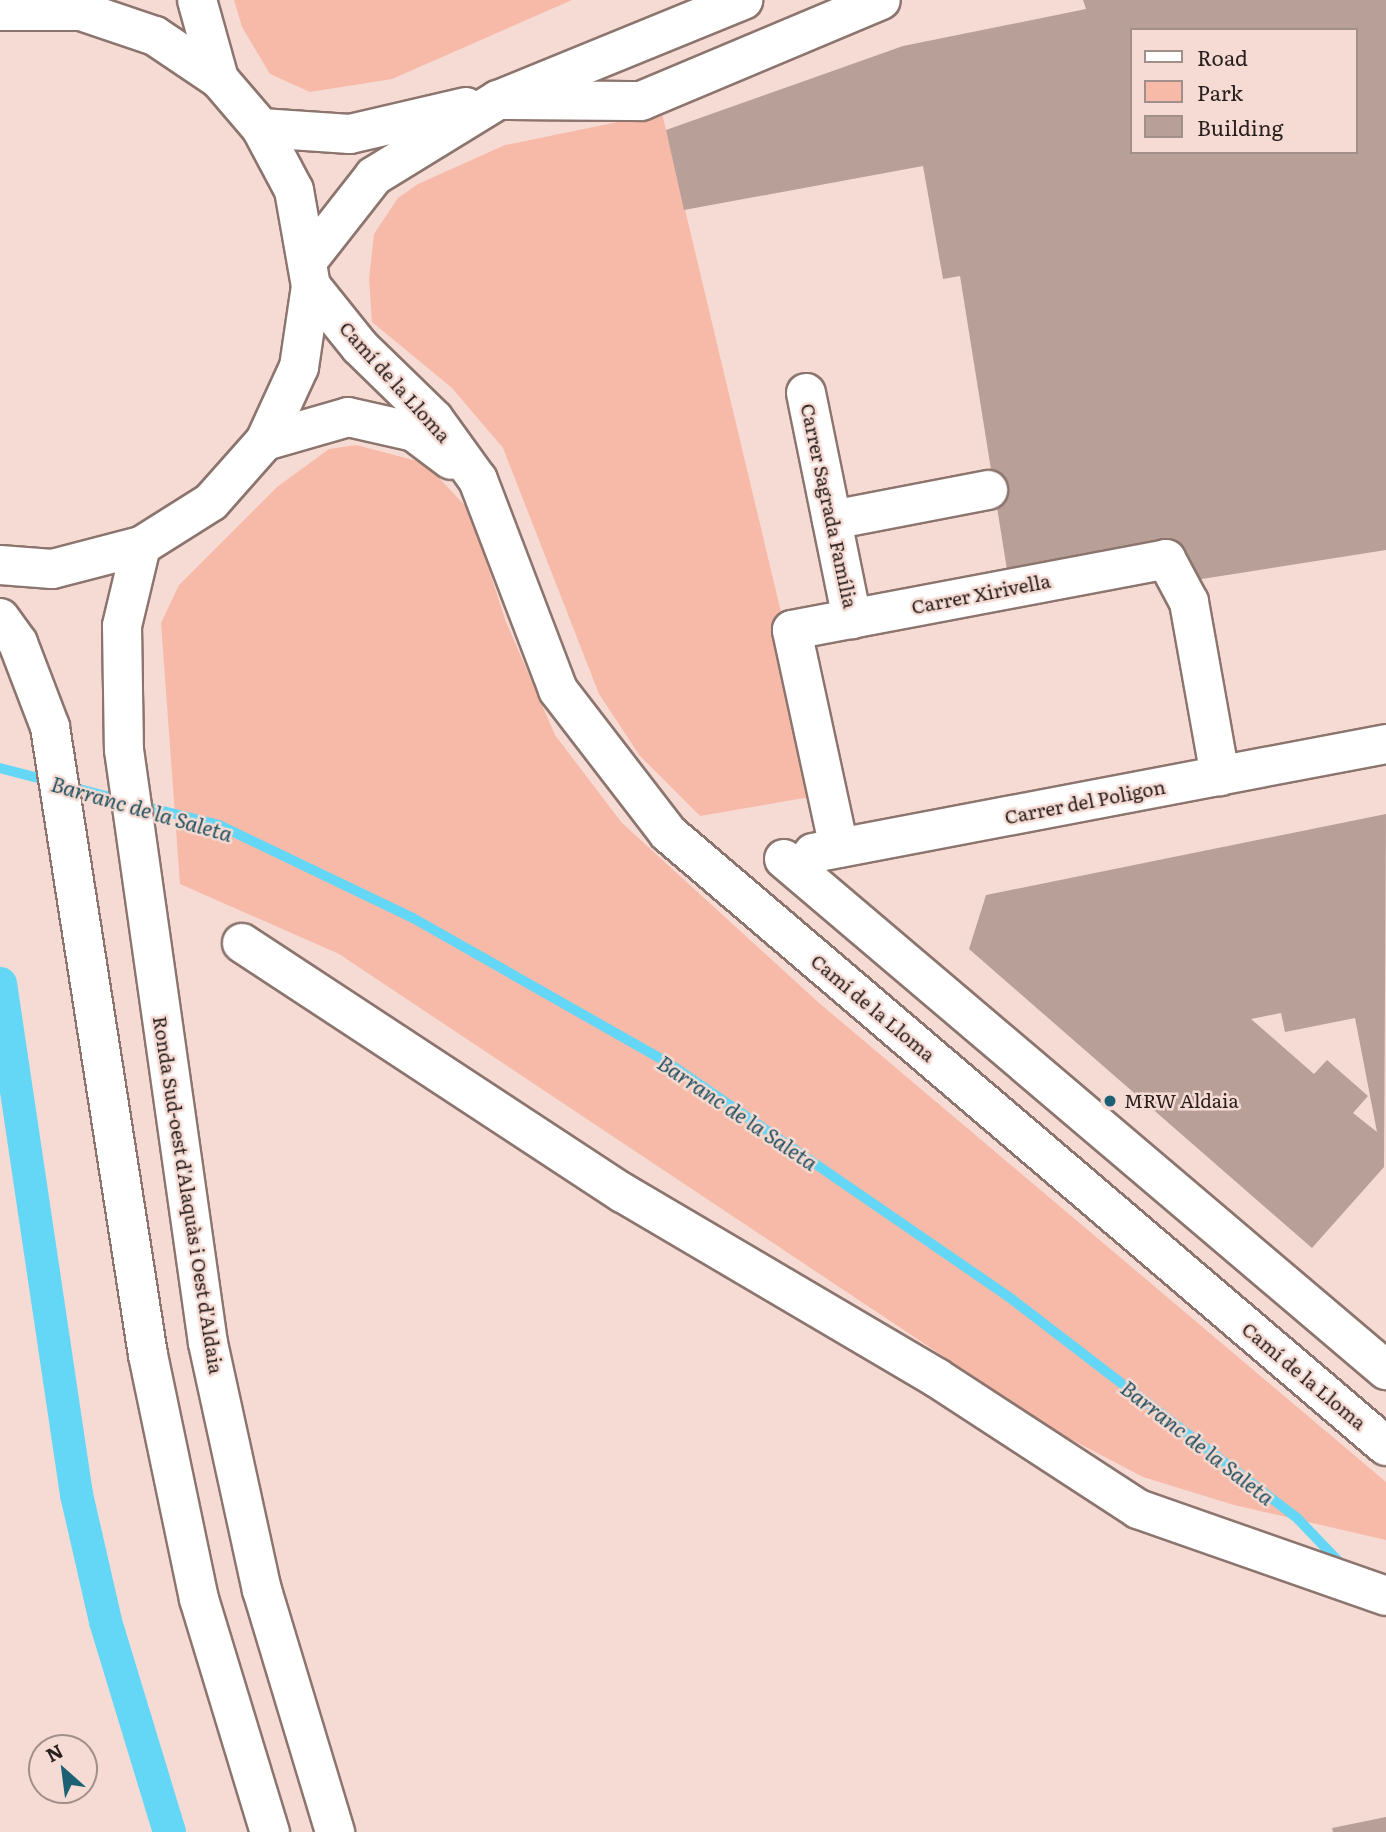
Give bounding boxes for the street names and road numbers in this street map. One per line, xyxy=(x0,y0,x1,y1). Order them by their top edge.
street label: Camí de la Lloma xyxy=(335,317,455,447)
street label: Carrer Sagrada Família xyxy=(796,401,862,611)
street label: Carrer Xirivella xyxy=(910,569,1052,619)
street label: Carrer del Poligon xyxy=(1003,775,1167,829)
street label: Camí de la Lloma xyxy=(806,950,940,1066)
street label: Ronda Sud-oest d'Alaquàs i Oest d'Aldaia xyxy=(148,1014,228,1376)
street label: Camí de la Lloma xyxy=(1237,1318,1371,1434)

